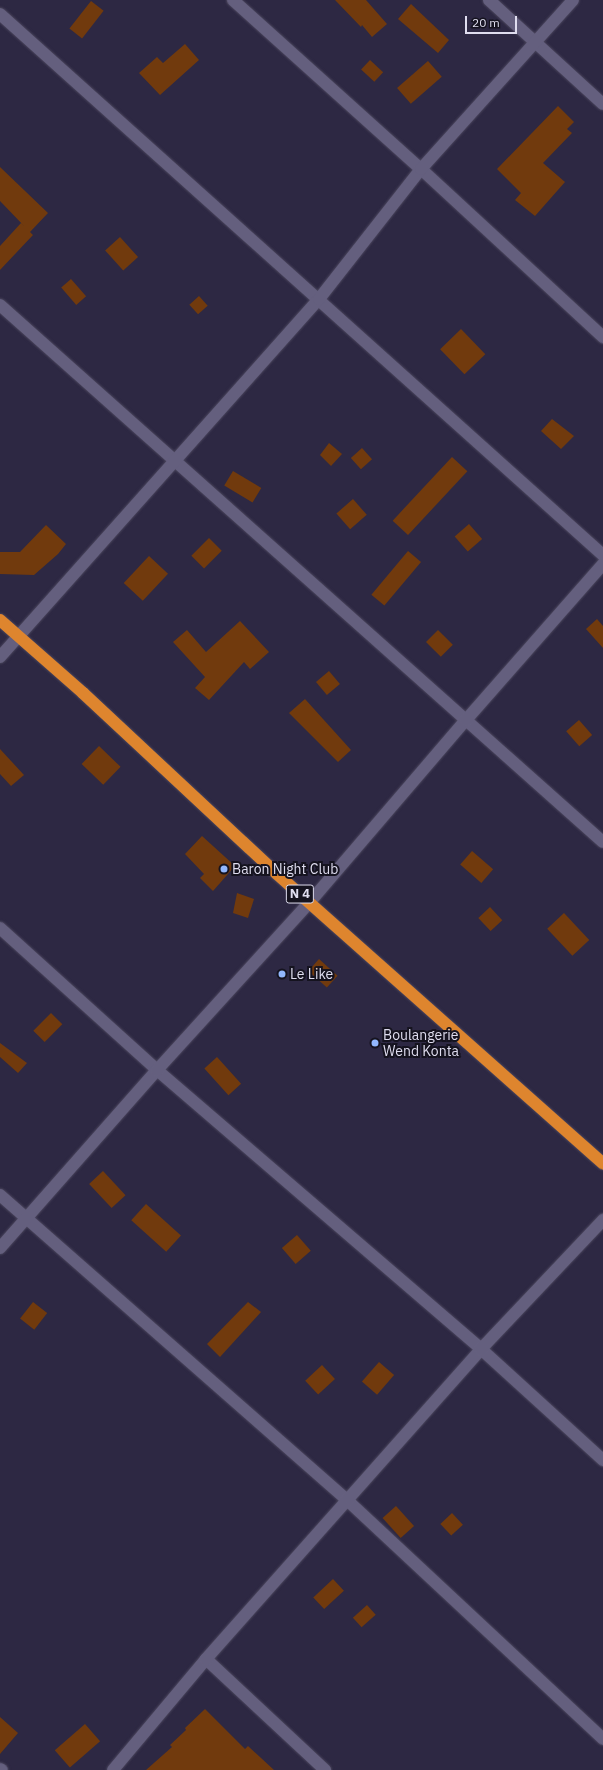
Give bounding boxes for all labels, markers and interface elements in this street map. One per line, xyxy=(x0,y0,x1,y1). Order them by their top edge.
scale bar xyxy=(467,8,519,34)
text: 20 m xyxy=(472,15,500,30)
place label: Baron Night Club xyxy=(232,861,338,877)
marker: Baron Night Club xyxy=(219,864,229,874)
road number: N 4 xyxy=(285,883,315,905)
place label: Le Like xyxy=(290,966,333,982)
marker: Le Like xyxy=(277,969,287,979)
place label: Boulangerie Wend Konta xyxy=(383,1027,459,1060)
marker: Boulangerie Wend Konta xyxy=(370,1038,380,1048)

